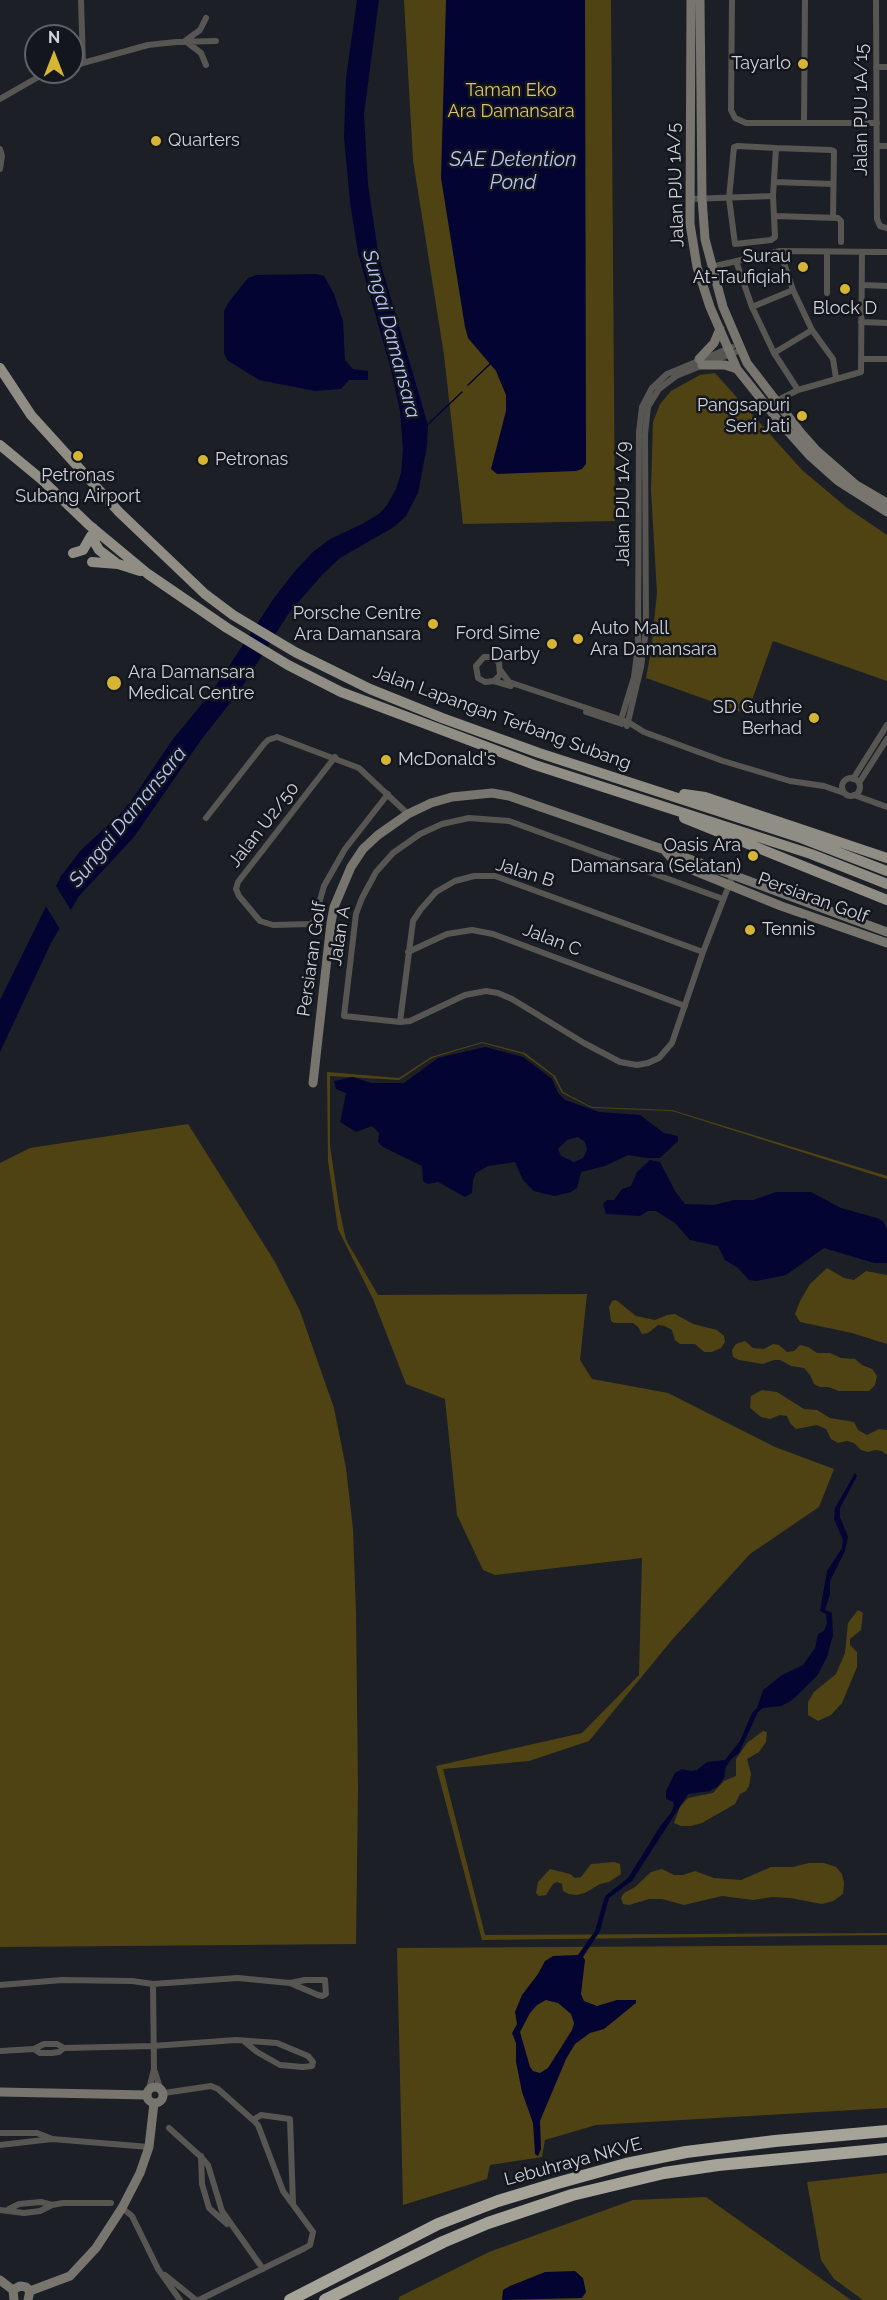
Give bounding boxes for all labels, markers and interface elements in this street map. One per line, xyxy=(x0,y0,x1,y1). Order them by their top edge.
north arrow xyxy=(24,24,84,84)
text: N xyxy=(48,28,60,47)
street label: Jalan PJU 1A/15 xyxy=(851,44,873,176)
place label: Tayarlo xyxy=(731,53,791,75)
marker: Tayarlo xyxy=(796,57,810,71)
park label: Taman Eko Ara Damansara xyxy=(448,80,574,122)
street label: Jalan PJU 1A/5 xyxy=(663,123,689,247)
place label: Quarters xyxy=(168,130,240,152)
marker: Quarters xyxy=(149,134,163,148)
water label: SAE Detention Pond xyxy=(450,148,576,195)
place label: Surau At-Taufiqiah xyxy=(693,246,791,288)
water label: Sungai Damansara xyxy=(357,247,425,421)
marker: Surau At-Taufiqiah xyxy=(796,260,810,274)
marker: Block D xyxy=(838,282,852,296)
place label: Block D xyxy=(813,298,877,320)
place label: Pangsapuri Seri Jati xyxy=(697,395,790,438)
marker: Pangsapuri Seri Jati xyxy=(795,409,809,423)
street label: Jalan PJU 1A/9 xyxy=(613,441,635,567)
marker: Petronas Subang Airport xyxy=(71,449,85,463)
place label: Petronas xyxy=(215,449,288,471)
marker: Petronas xyxy=(196,453,210,467)
place label: Petronas Subang Airport xyxy=(15,465,141,508)
place label: Porsche Centre Ara Damansara xyxy=(293,603,421,646)
marker: Porsche Centre Ara Damansara xyxy=(426,617,440,631)
place label: Auto Mall Ara Damansara xyxy=(590,618,717,660)
place label: Ford Sime Darby xyxy=(455,623,540,666)
marker: Auto Mall Ara Damansara xyxy=(571,632,585,646)
marker: Ford Sime Darby xyxy=(545,637,559,651)
street label: Jalan Lapangan Terbang Subang xyxy=(370,661,634,775)
place label: Ara Damansara Medical Centre xyxy=(128,662,255,704)
marker: Ara Damansara Medical Centre xyxy=(105,674,123,692)
place label: SD Guthrie Berhad xyxy=(713,697,802,740)
marker: SD Guthrie Berhad xyxy=(807,711,821,725)
water label: Sungai Damansara xyxy=(64,742,192,892)
place label: McDonald's xyxy=(398,749,496,771)
marker: McDonald's xyxy=(379,753,393,767)
street label: Jalan U2/50 xyxy=(224,778,304,872)
place label: Oasis Ara Damansara (Selatan) xyxy=(570,835,741,878)
marker: Oasis Ara Damansara (Selatan) xyxy=(746,849,760,863)
street label: Jalan B xyxy=(493,854,557,892)
street label: Persiaran Golf xyxy=(755,868,871,928)
street label: Persiaran Golf xyxy=(293,900,331,1018)
street label: Jalan A xyxy=(325,905,355,967)
street label: Jalan C xyxy=(520,919,584,961)
place label: Tennis xyxy=(762,919,815,941)
marker: Tennis xyxy=(743,923,757,937)
street label: Lebuhraya NKVE xyxy=(502,2133,644,2191)

